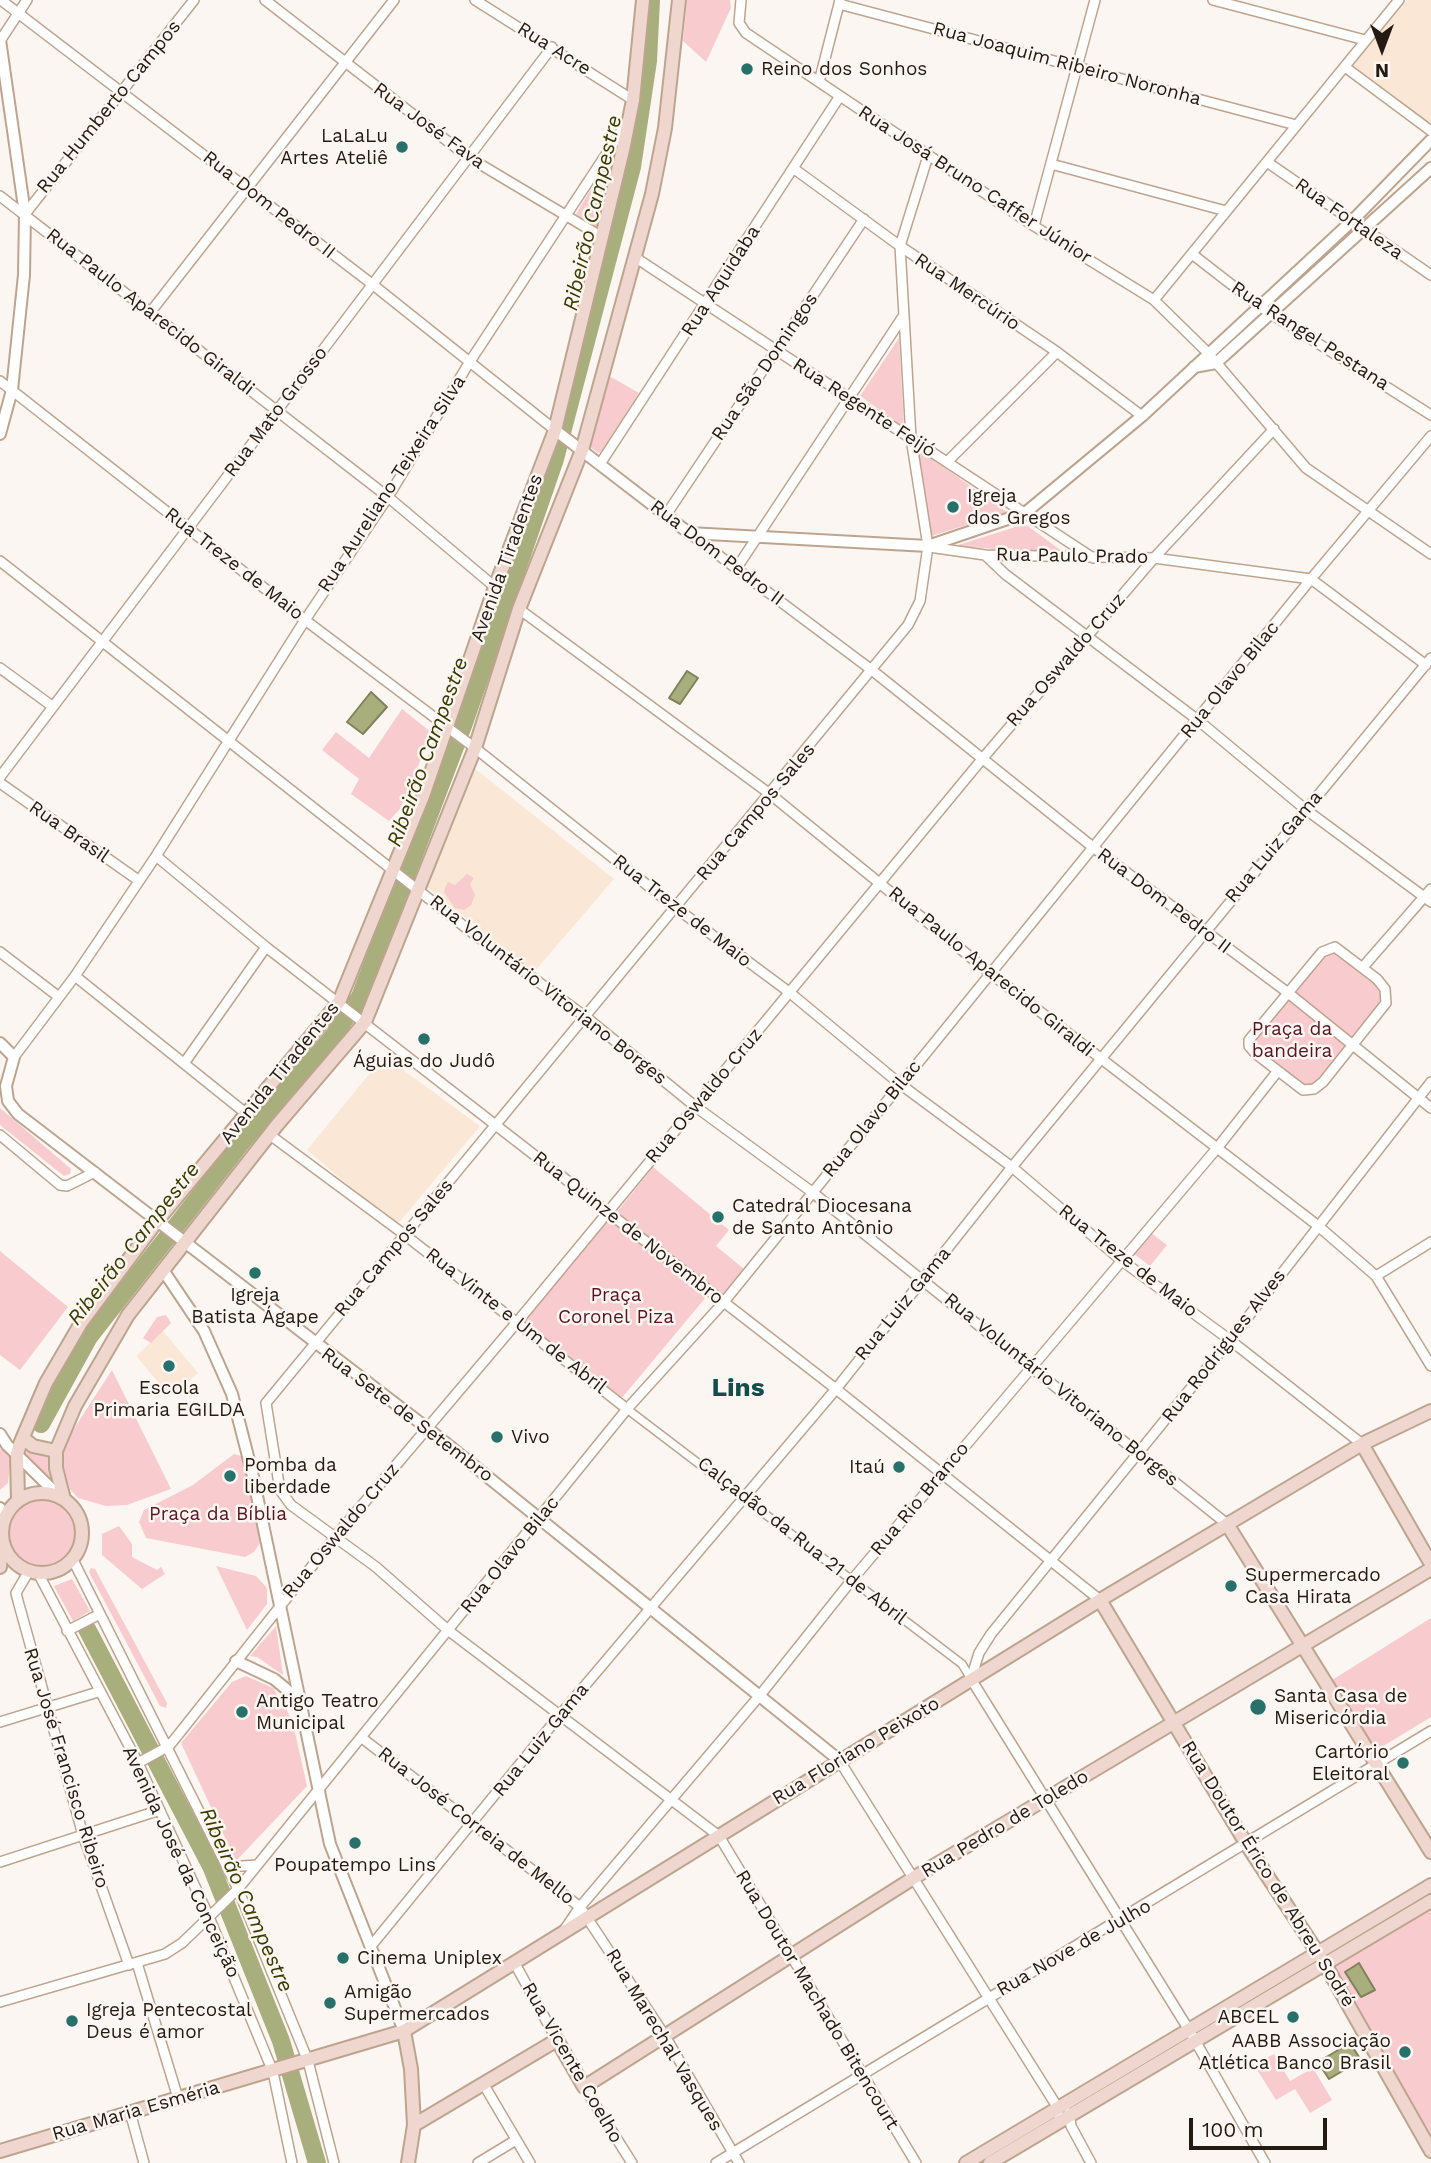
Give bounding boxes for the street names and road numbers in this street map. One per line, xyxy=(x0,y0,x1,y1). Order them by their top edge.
street label: Rua Humberto Campos xyxy=(32,16,186,198)
street label: Rua Acre xyxy=(513,17,595,81)
street label: Rua Joaquim Ribeiro Noronha xyxy=(930,17,1204,111)
street label: Rua José Fava xyxy=(369,78,489,174)
street label: Rua Josá Bruno Caffer Júnior xyxy=(854,101,1096,269)
street label: Rua Dom Pedro II xyxy=(198,146,340,264)
street label: Rua Fortaleza xyxy=(1290,173,1408,265)
street label: Rua Aquidaba xyxy=(677,221,765,341)
street label: Rua Paulo Aparecido Giraldi xyxy=(41,224,259,400)
street label: Rua Mercúrio xyxy=(910,248,1024,336)
street label: Rua Rangel Pestana xyxy=(1227,276,1393,396)
street label: Rua São Domingos xyxy=(707,289,823,445)
street label: Rua Mato Grosso xyxy=(219,342,333,482)
street label: Rua Regente Feijó xyxy=(788,353,940,463)
street label: Rua Aureliano Teixeira Silva xyxy=(313,371,471,597)
street label: Avenida Tiradentes xyxy=(466,471,548,645)
street label: Rua Dom Pedro II xyxy=(645,495,789,611)
street label: Rua Treze de Maio xyxy=(160,503,308,625)
street label: Rua Paulo Prado xyxy=(996,543,1148,569)
street label: Rua Oswaldo Cruz xyxy=(1002,588,1130,732)
street label: Rua Olavo Bilac xyxy=(1176,617,1284,743)
street label: Rua Campos Sales xyxy=(692,739,820,885)
street label: Rua Luiz Gama xyxy=(1220,786,1328,908)
street label: Rua Brasil xyxy=(24,796,114,868)
street label: Rua Dom Pedro II xyxy=(1092,843,1236,959)
street label: Rua Treze de Maio xyxy=(608,850,756,972)
street label: Rua Paulo Aparecido Giraldi xyxy=(884,882,1098,1062)
street label: Rua Voluntário Vitoriano Borges xyxy=(425,890,671,1090)
street label: Avenida Tiradentes xyxy=(216,997,344,1149)
street label: Rua Oswaldo Cruz xyxy=(641,1024,767,1168)
street label: Rua Olavo Bilac xyxy=(818,1056,926,1182)
street label: Rua Quinze de Novembro xyxy=(528,1146,728,1310)
street label: Rua Campos Sales xyxy=(330,1175,458,1321)
street label: Rua Treze de Maio xyxy=(1054,1200,1202,1322)
street label: Rua Vinte e Um de Abril xyxy=(421,1243,611,1399)
street label: Rua Luiz Gama xyxy=(850,1243,956,1365)
street label: Rua Rodrigues Alves xyxy=(1157,1265,1291,1427)
street label: Rua Voluntário Vitoriano Borges xyxy=(939,1288,1183,1492)
street label: Rua Sete de Setembro xyxy=(316,1343,498,1487)
street label: Rua Rio Branco xyxy=(866,1438,974,1560)
street label: Calçadão da Rua 21 de Abril xyxy=(693,1452,911,1630)
street label: Rua Oswaldo Cruz xyxy=(278,1459,404,1603)
street label: Rua Olavo Bilac xyxy=(456,1492,564,1618)
street label: Rua José Francisco Ribeiro xyxy=(19,1645,113,1891)
street label: Rua Luiz Gama xyxy=(488,1679,594,1801)
street label: Rua Floriano Peixoto xyxy=(768,1692,944,1810)
street label: Rua Doutor Érico de Abreu Sodré xyxy=(1176,1737,1360,2011)
street label: Rua José Correia de Mello xyxy=(373,1742,579,1910)
street label: Avenida José da Conceição xyxy=(117,1743,245,1981)
street label: Rua Pedro de Toledo xyxy=(917,1765,1093,1883)
street label: Rua Doutor Machado Bitencourt xyxy=(730,1866,904,2134)
street label: Rua Nove de Julho xyxy=(993,1894,1155,2002)
street label: Rua Marechal Vasques xyxy=(600,1945,728,2135)
street label: Rua Vicente Coelho xyxy=(517,1979,627,2147)
street label: Rua Maria Esméria xyxy=(50,2076,222,2146)

